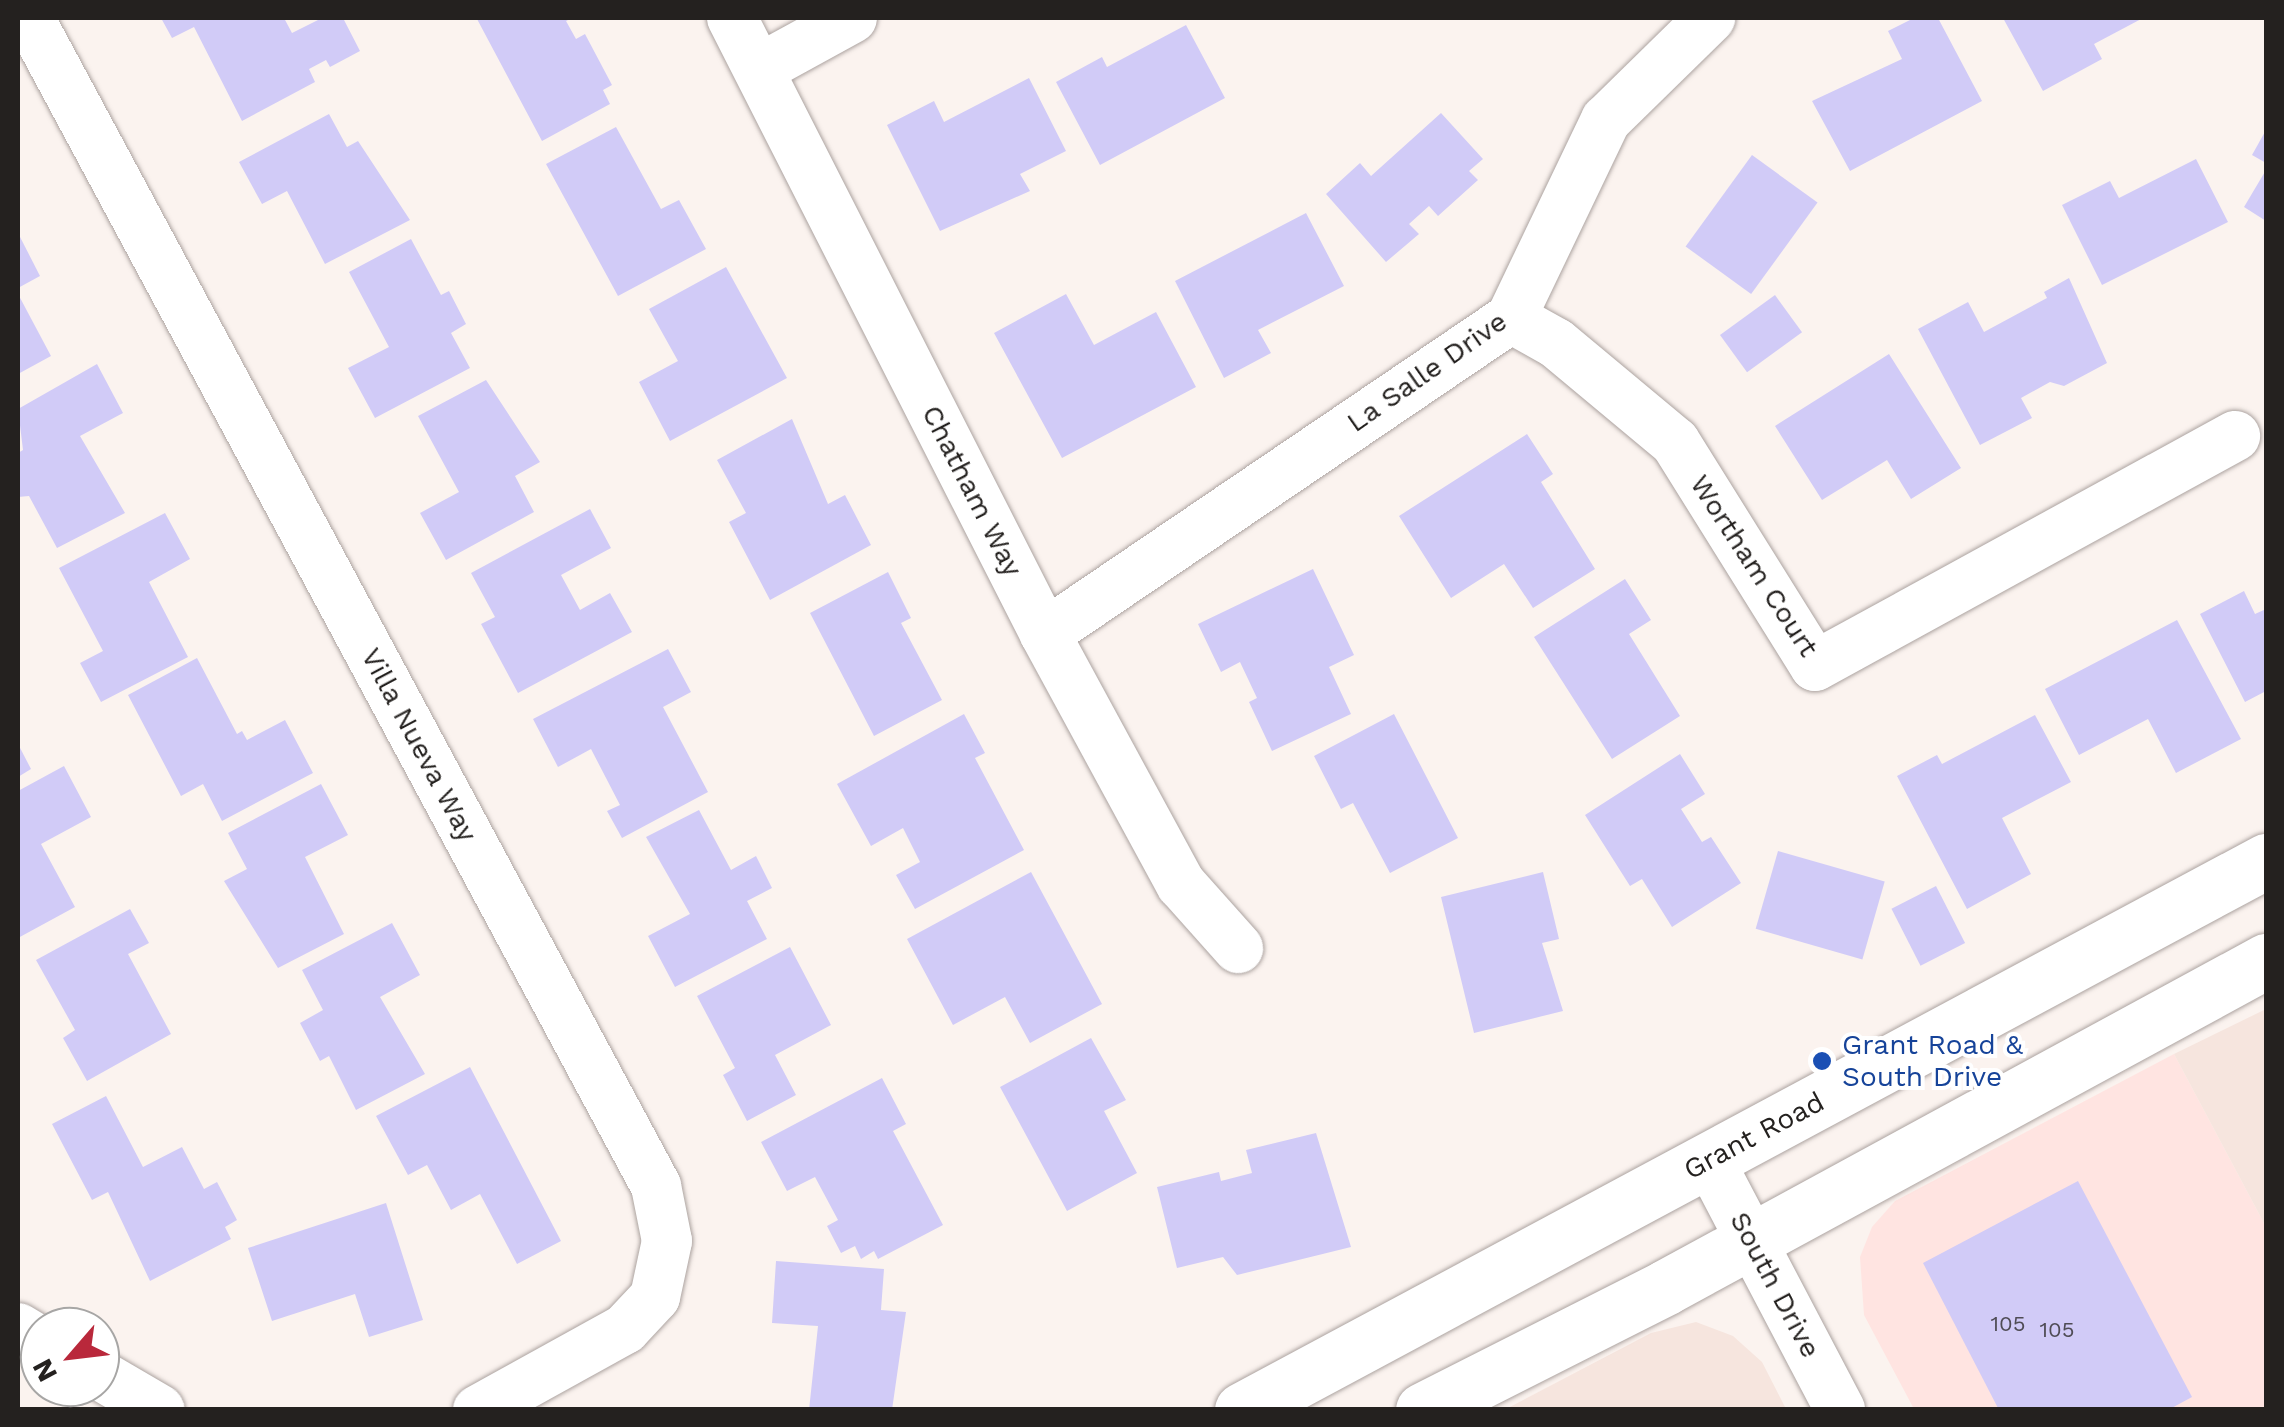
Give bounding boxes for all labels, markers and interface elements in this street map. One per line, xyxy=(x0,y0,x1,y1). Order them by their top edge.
street label: La Salle Drive xyxy=(1340,304,1514,440)
street label: Chatham Way xyxy=(914,400,1030,582)
street label: Wortham Court xyxy=(1683,469,1825,663)
street label: Villa Nueva Way xyxy=(353,642,485,848)
place label: Grant Road & South Drive xyxy=(1842,1028,2023,1094)
marker: Grant Road & South Drive xyxy=(1811,1050,1833,1072)
street label: Grant Road xyxy=(1678,1085,1830,1187)
street label: South Drive xyxy=(1723,1206,1827,1364)
north arrow xyxy=(20,1307,120,1407)
house number: 105 xyxy=(1990,1311,2026,1337)
house number: 105 xyxy=(2039,1317,2075,1343)
text: N xyxy=(25,1353,64,1387)

